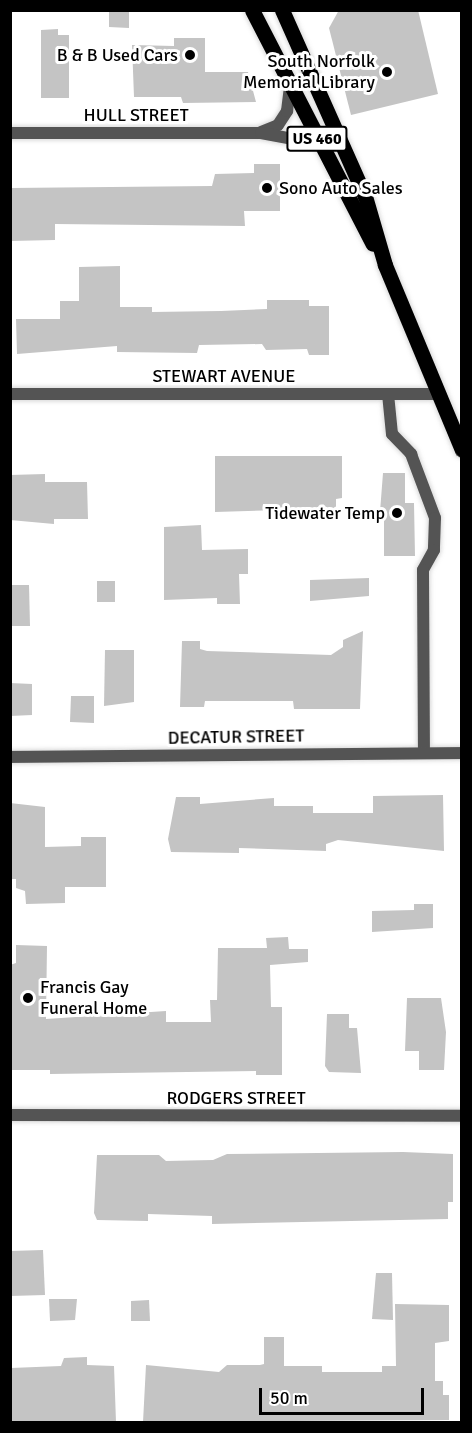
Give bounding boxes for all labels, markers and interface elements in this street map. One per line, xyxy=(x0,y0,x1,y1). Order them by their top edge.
place label: B & B Used Cars xyxy=(57,44,178,66)
marker: B & B Used Cars xyxy=(183,48,197,62)
place label: South Norfolk Memorial Library xyxy=(243,51,375,94)
marker: South Norfolk Memorial Library xyxy=(380,65,394,79)
street label: HULL STREET xyxy=(84,104,188,126)
road number: US 460 xyxy=(286,126,348,152)
place label: Sono Auto Sales xyxy=(279,177,403,199)
marker: Sono Auto Sales xyxy=(260,181,274,195)
street label: STEWART AVENUE xyxy=(153,365,295,387)
place label: Tidewater Temp xyxy=(265,502,385,524)
marker: Tidewater Temp xyxy=(390,506,404,520)
street label: DECATUR STREET xyxy=(168,725,304,749)
place label: Francis Gay Funeral Home xyxy=(40,977,147,1020)
marker: Francis Gay Funeral Home xyxy=(21,991,35,1005)
street label: RODGERS STREET xyxy=(167,1087,305,1109)
scale bar xyxy=(262,1376,427,1414)
text: 50 m xyxy=(270,1387,308,1409)

